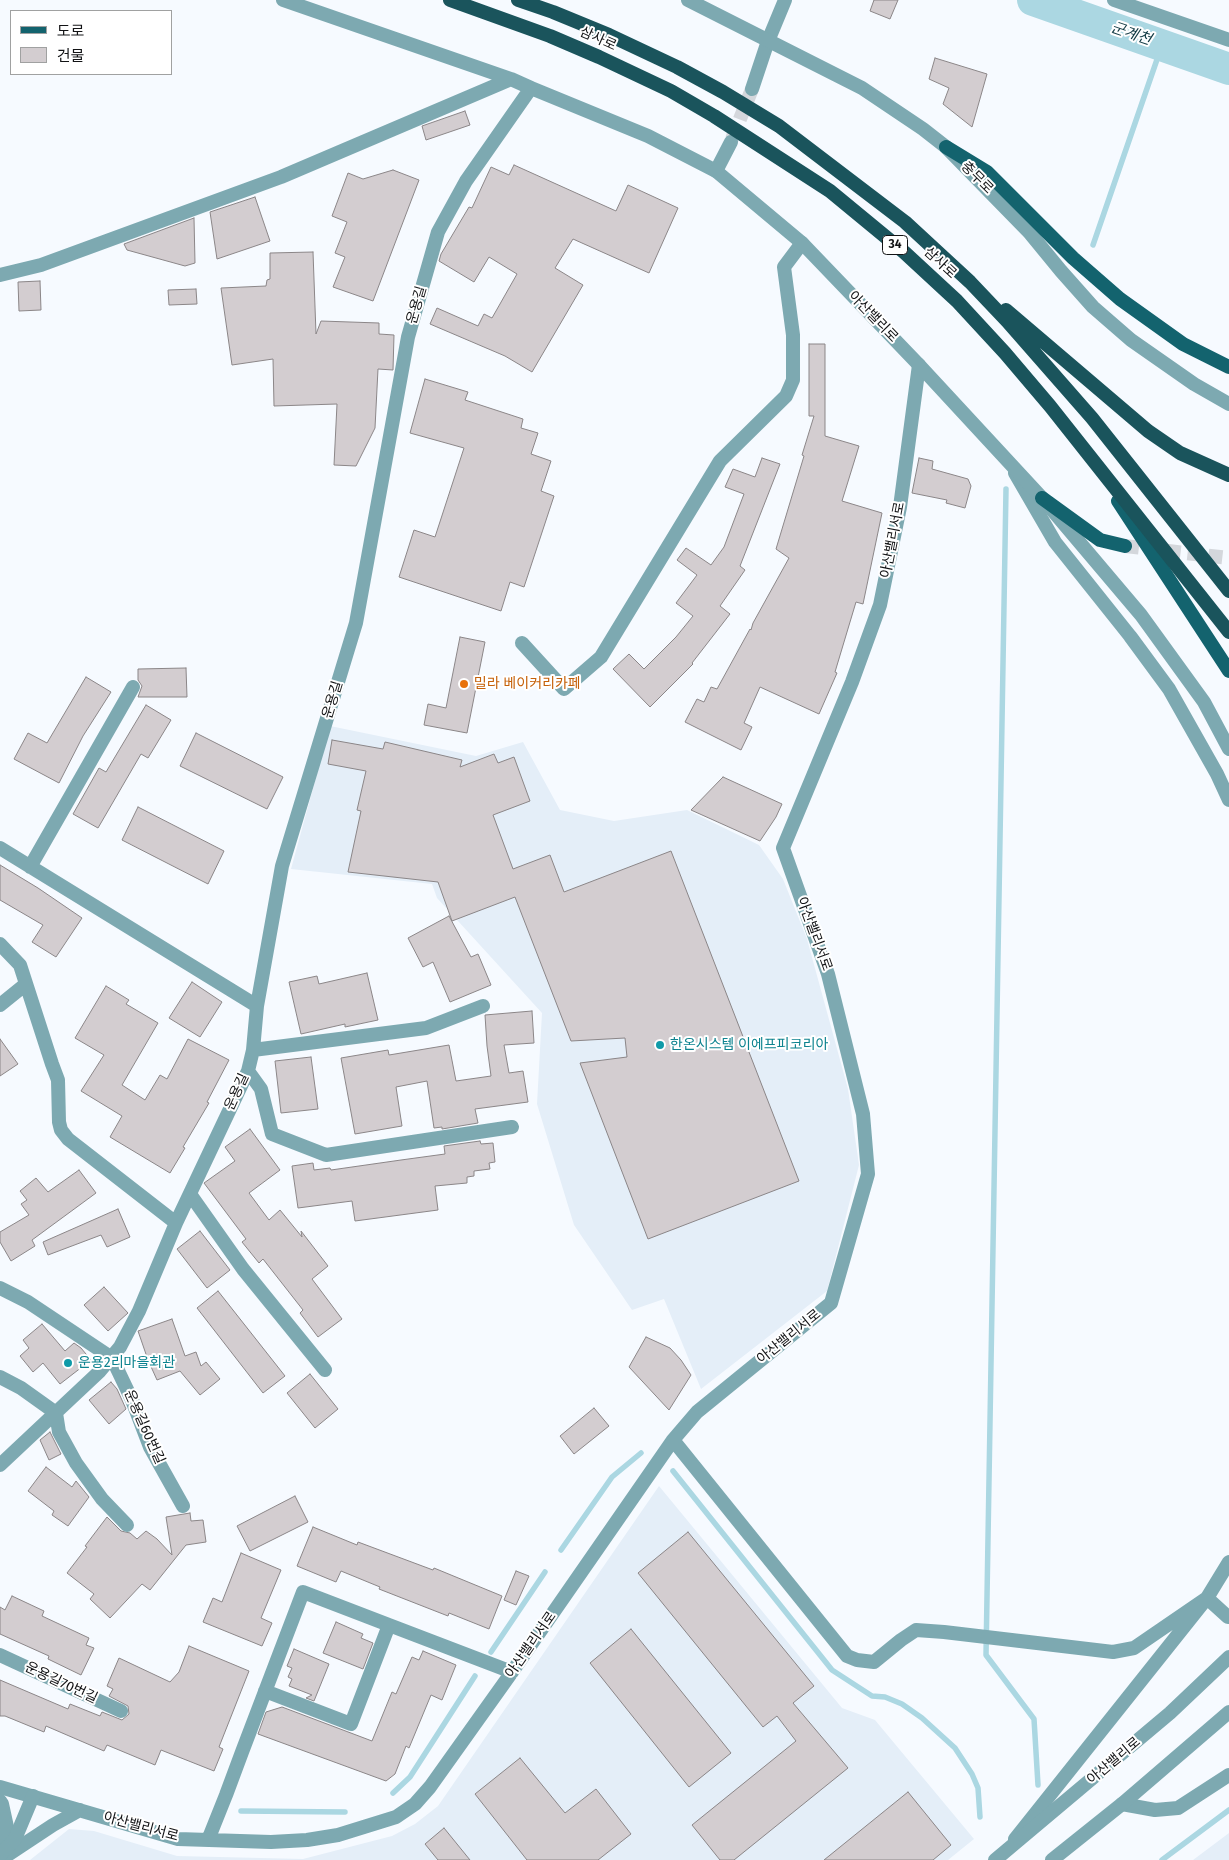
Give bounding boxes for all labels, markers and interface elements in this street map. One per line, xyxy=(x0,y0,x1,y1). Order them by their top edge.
legend xyxy=(10,10,172,75)
water label: 군계천 xyxy=(1108,19,1154,49)
text: 도로 xyxy=(57,22,85,40)
street label: 삼사로 xyxy=(577,23,619,55)
text: 건물 xyxy=(57,47,85,65)
street label: 충무로 xyxy=(957,158,997,198)
road number: 34 xyxy=(882,236,908,254)
street label: 삼사로 xyxy=(920,244,960,282)
street label: 운용길 xyxy=(404,284,430,326)
street label: 아산밸리로 xyxy=(845,288,901,346)
street label: 아산밸리서로 xyxy=(877,500,909,580)
place label: 밀라 베이커리카페 xyxy=(474,676,581,692)
marker: 밀라 베이커리카페 xyxy=(458,678,470,690)
street label: 운용길 xyxy=(319,679,347,721)
street label: 아산밸리서로 xyxy=(793,895,835,973)
place label: 한온시스템 이에프피코리아 xyxy=(670,1037,828,1053)
marker: 한온시스템 이에프피코리아 xyxy=(654,1039,666,1051)
street label: 운용길 xyxy=(221,1071,253,1113)
street label: 아산밸리서로 xyxy=(754,1306,824,1368)
place label: 운용2리마을회관 xyxy=(78,1355,175,1371)
marker: 운용2리마을회관 xyxy=(62,1357,74,1369)
street label: 운용길60번길 xyxy=(120,1387,168,1467)
street label: 아산밸리서로 xyxy=(502,1609,560,1681)
street label: 운용길70번길 xyxy=(22,1659,100,1707)
street label: 아산밸리로 xyxy=(1084,1734,1144,1788)
street label: 아산밸리서로 xyxy=(102,1809,180,1845)

